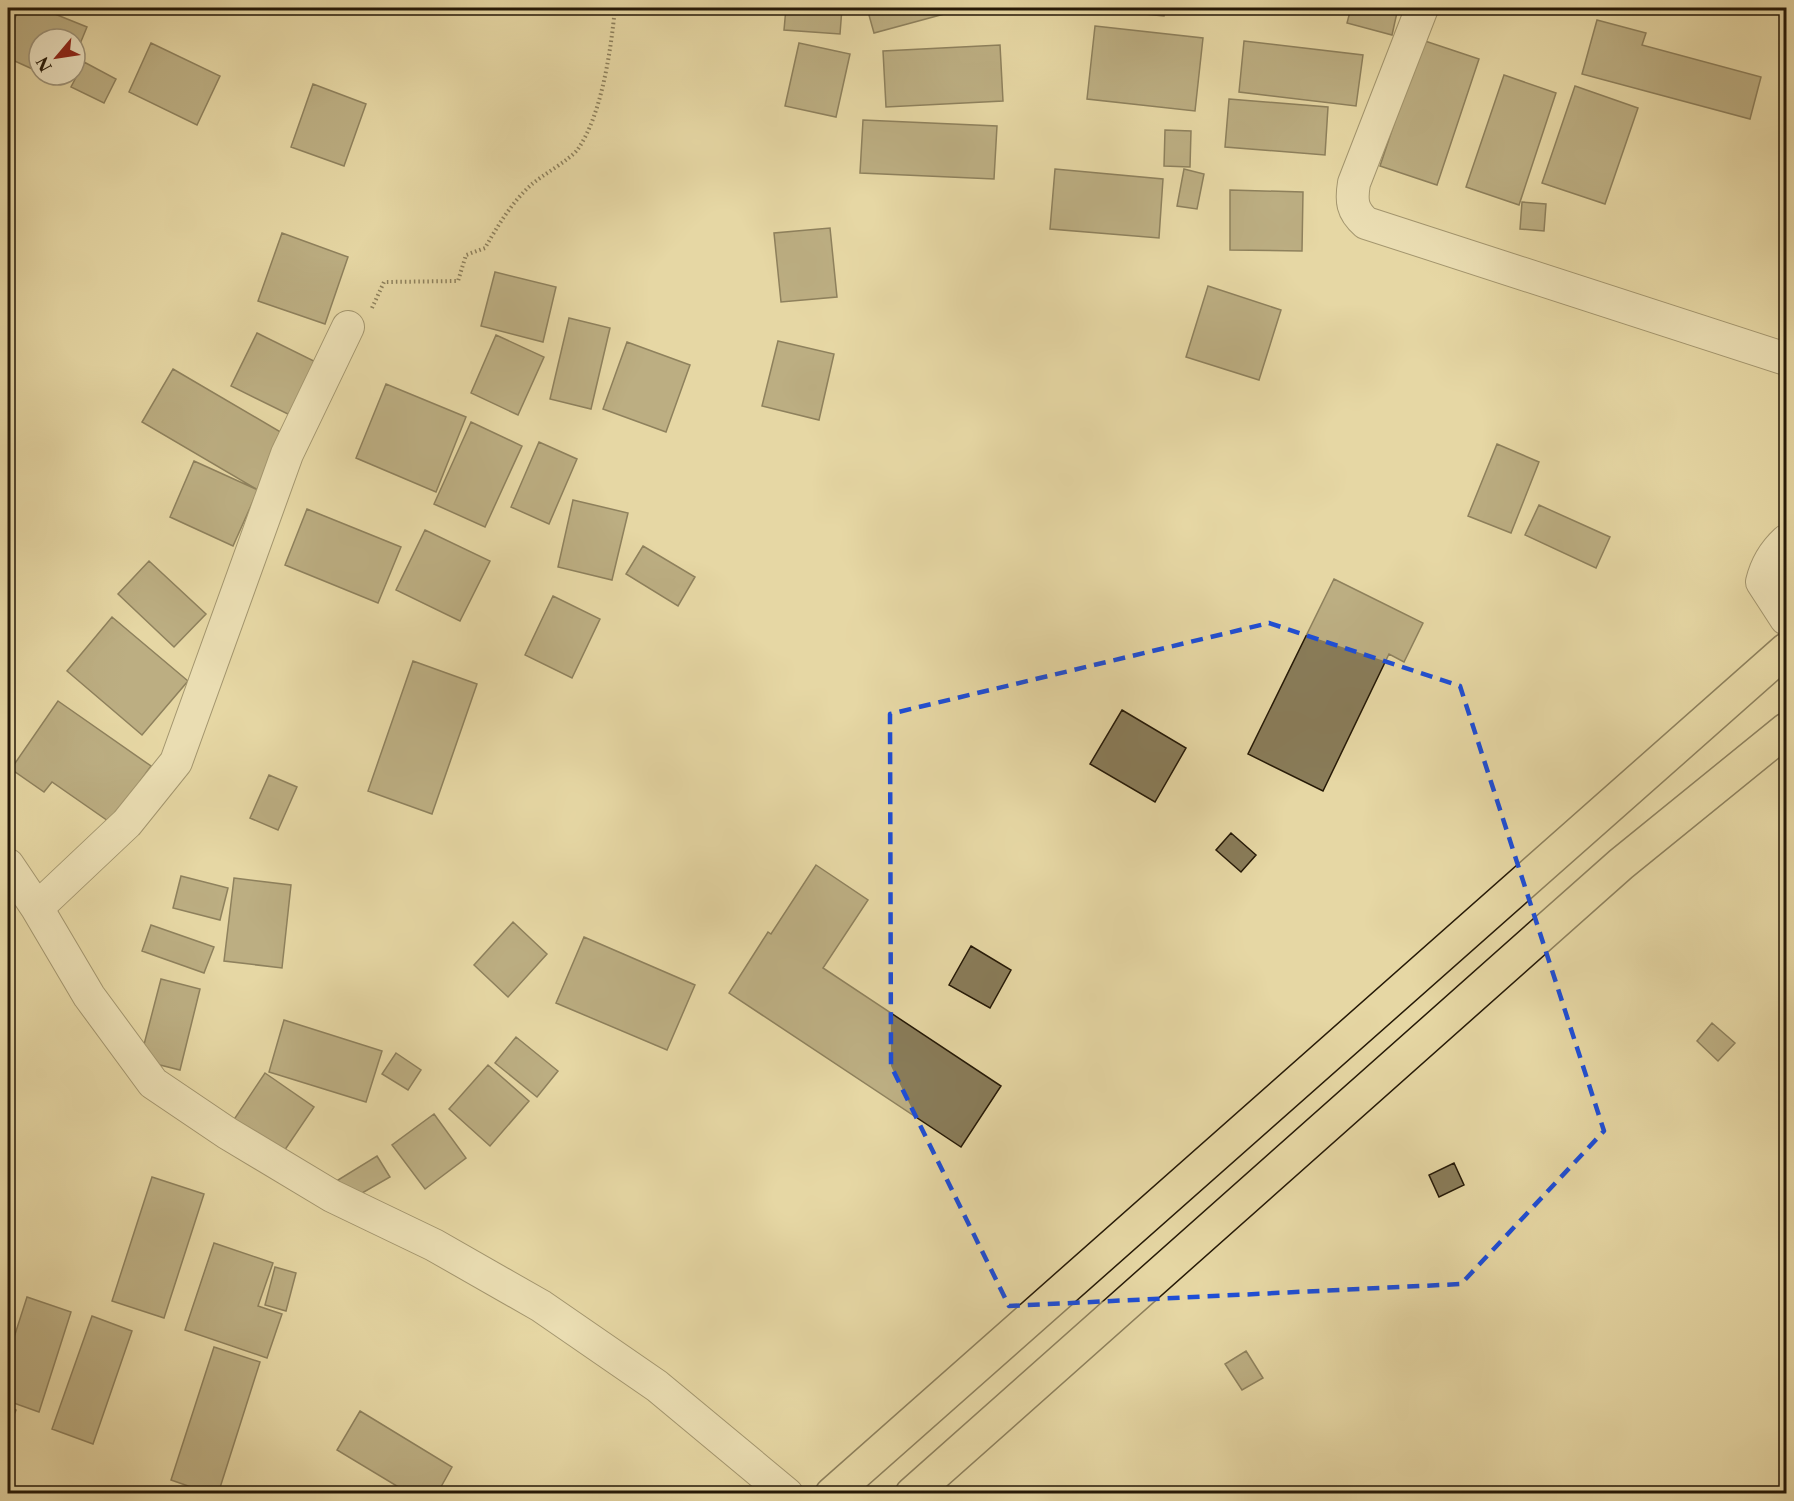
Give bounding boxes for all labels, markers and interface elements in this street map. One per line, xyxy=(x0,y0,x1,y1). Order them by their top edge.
north arrow xyxy=(27,27,87,87)
text: N xyxy=(32,53,56,75)

